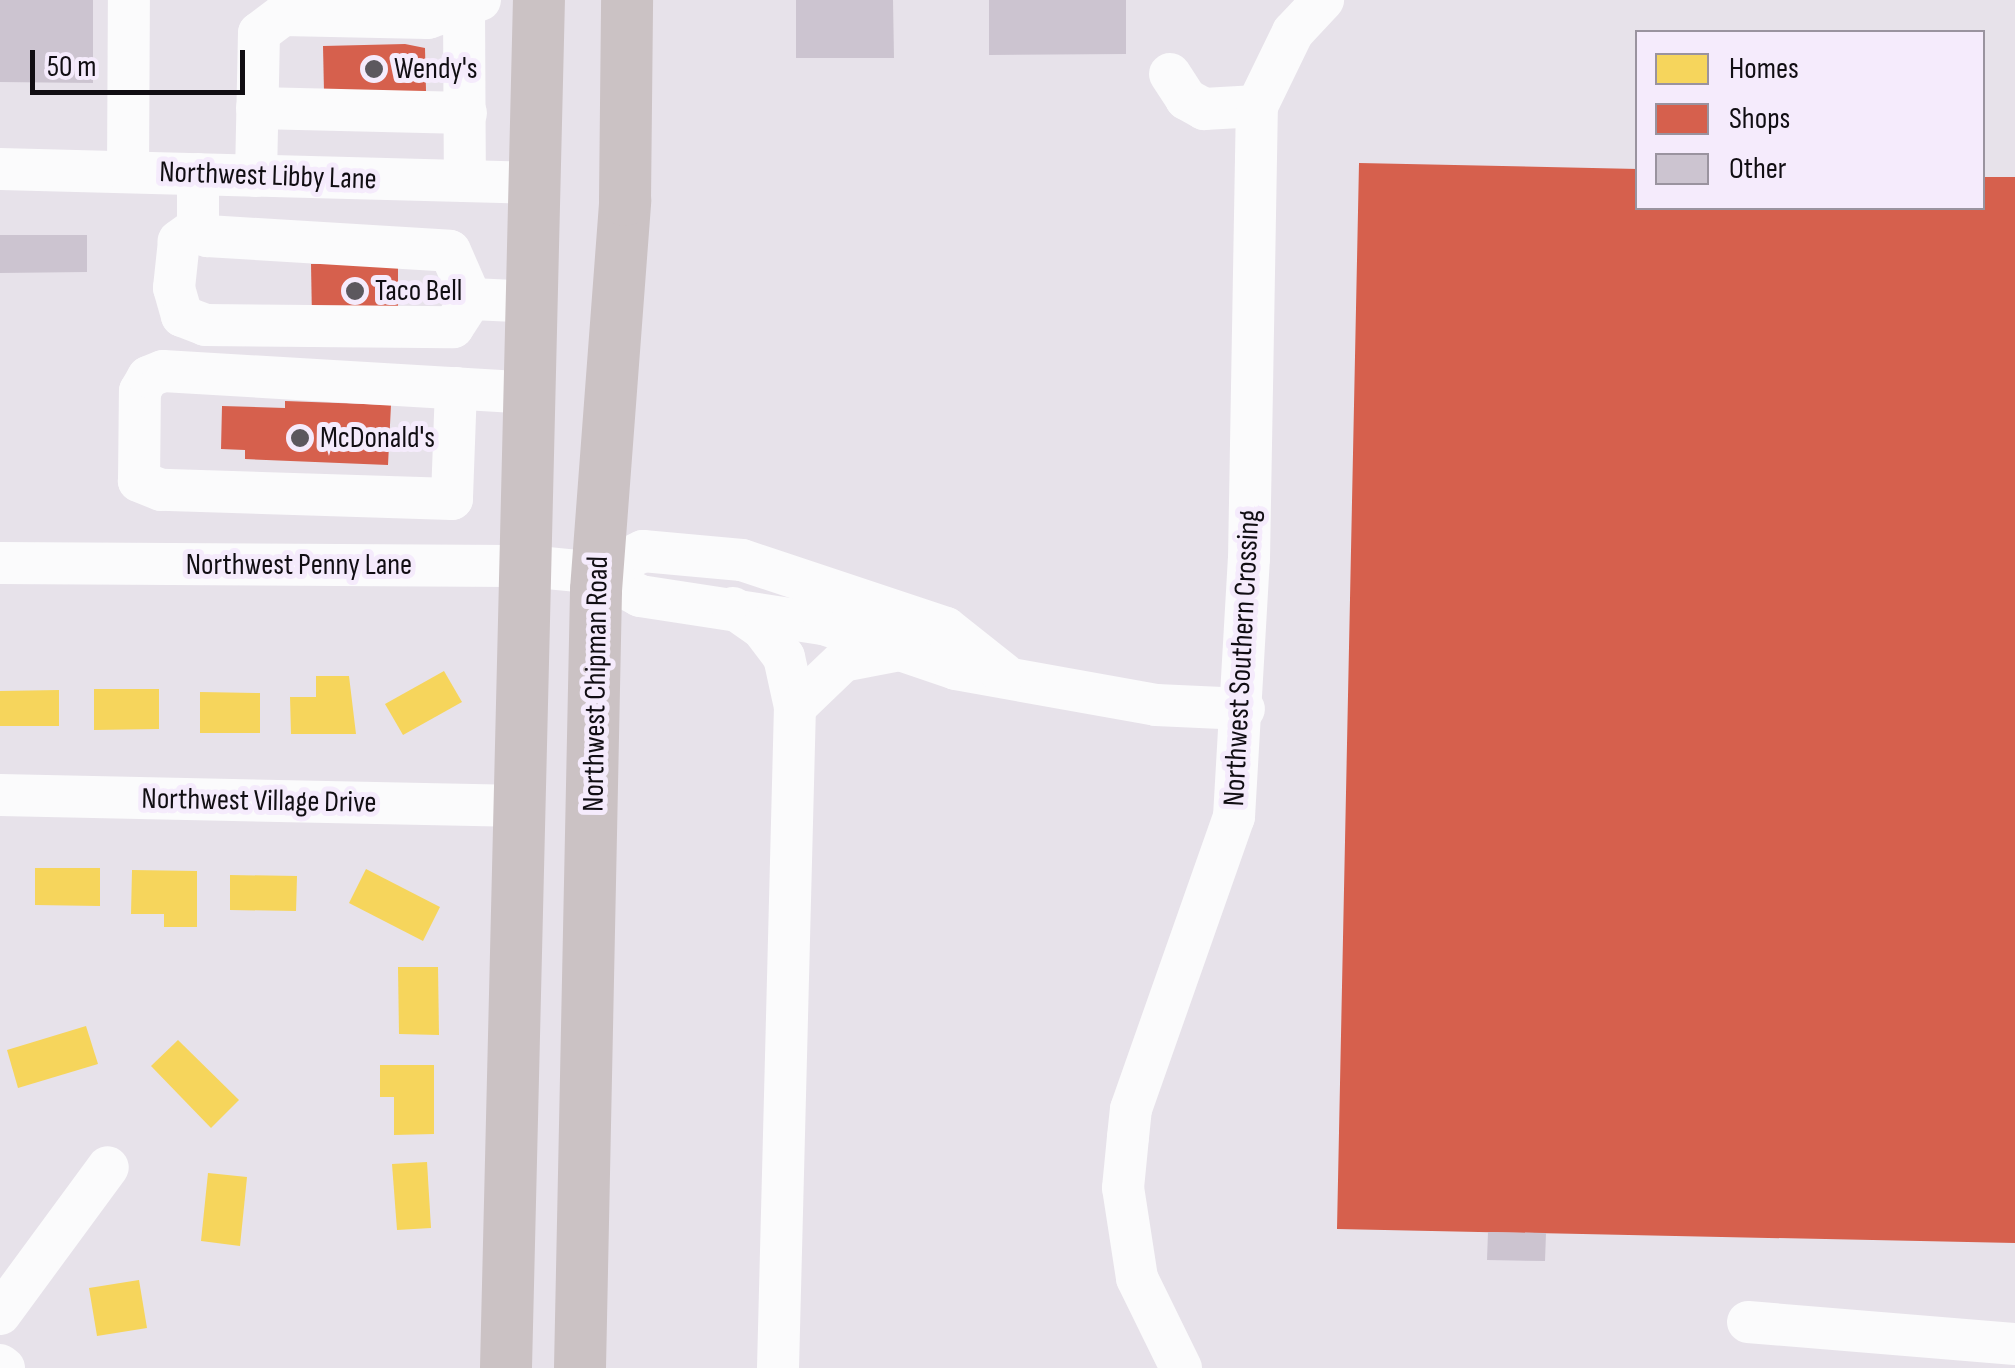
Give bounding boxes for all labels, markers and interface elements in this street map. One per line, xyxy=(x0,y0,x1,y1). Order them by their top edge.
scale bar xyxy=(35,30,250,92)
legend xyxy=(1635,30,1985,210)
text: 50 m xyxy=(47,49,96,85)
place label: Wendy's xyxy=(394,51,477,87)
text: Homes xyxy=(1729,51,1799,87)
marker: Wendy's xyxy=(363,58,385,80)
text: Shops xyxy=(1729,101,1790,137)
text: Other xyxy=(1729,151,1786,187)
street label: Northwest Libby Lane xyxy=(159,154,377,198)
place label: Taco Bell xyxy=(375,273,462,309)
marker: Taco Bell xyxy=(344,280,366,302)
place label: McDonald's xyxy=(320,420,435,456)
marker: McDonald's xyxy=(289,427,311,449)
street label: Northwest Southern Crossing xyxy=(1216,509,1268,807)
street label: Northwest Penny Lane xyxy=(186,547,412,583)
street label: Northwest Chipman Road xyxy=(576,556,616,812)
street label: Northwest Village Drive xyxy=(141,781,377,821)

